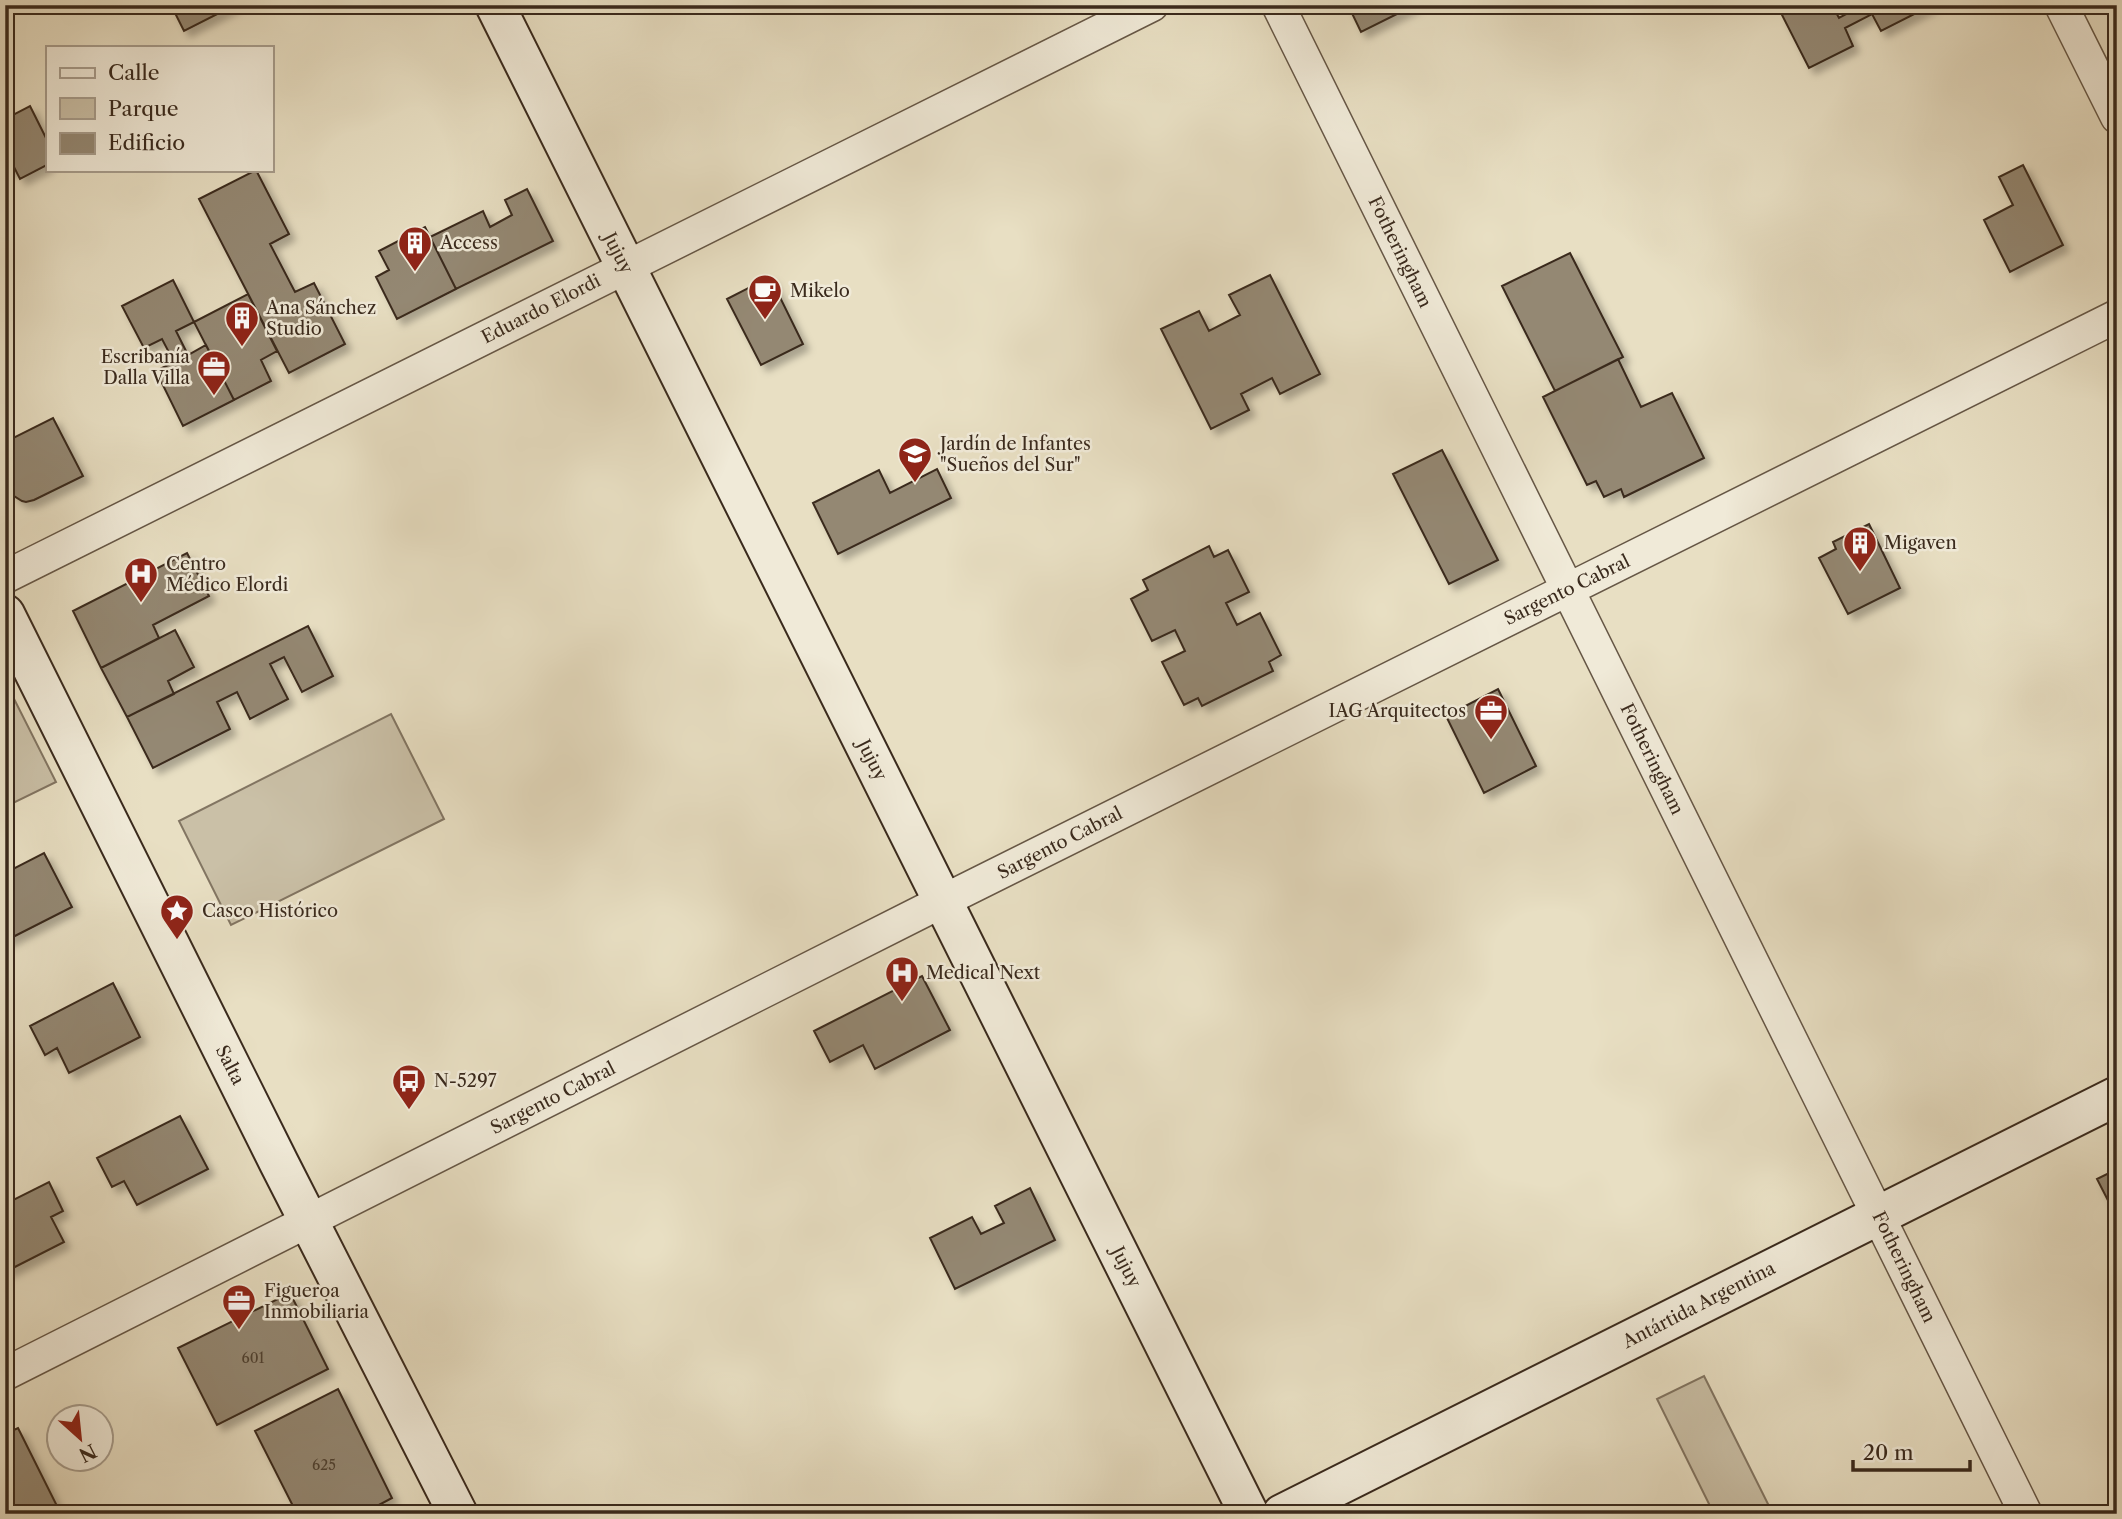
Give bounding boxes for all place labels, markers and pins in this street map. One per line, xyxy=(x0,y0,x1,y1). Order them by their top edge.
building icon: Access xyxy=(396,224,434,273)
place label: Access xyxy=(439,232,498,254)
cafe icon: Mikelo xyxy=(746,272,784,321)
place label: Mikelo xyxy=(790,280,850,302)
place label: Ana Sánchez Studio xyxy=(265,297,376,340)
building icon: Ana Sánchez Studio xyxy=(223,299,261,348)
place label: Escribanía Dalla Villa xyxy=(101,346,190,389)
office icon: Escribanía Dalla Villa xyxy=(195,348,233,397)
place label: Jardín de Infantes "Sueños del Sur" xyxy=(937,433,1091,476)
school or university icon: Jardín de Infantes "Sueños del Sur" xyxy=(896,435,934,484)
building icon: Migaven xyxy=(1841,524,1879,573)
place label: Migaven xyxy=(1884,532,1957,554)
place label: Centro Médico Elordi xyxy=(166,553,289,596)
hospital icon: Centro Médico Elordi xyxy=(122,555,160,604)
office icon: IAG Arquitectos xyxy=(1472,692,1510,741)
place label: IAG Arquitectos xyxy=(1329,700,1466,722)
place icon: Casco Histórico xyxy=(158,892,196,941)
place label: Casco Histórico xyxy=(202,900,338,922)
hospital icon: Medical Next xyxy=(883,954,921,1003)
place label: Medical Next xyxy=(926,962,1041,984)
bus stop icon: N-5297 xyxy=(390,1062,428,1111)
place label: N-5297 xyxy=(434,1070,497,1092)
place label: Figueroa Inmobiliaria xyxy=(264,1280,370,1323)
office icon: Figueroa Inmobiliaria xyxy=(220,1282,258,1331)

